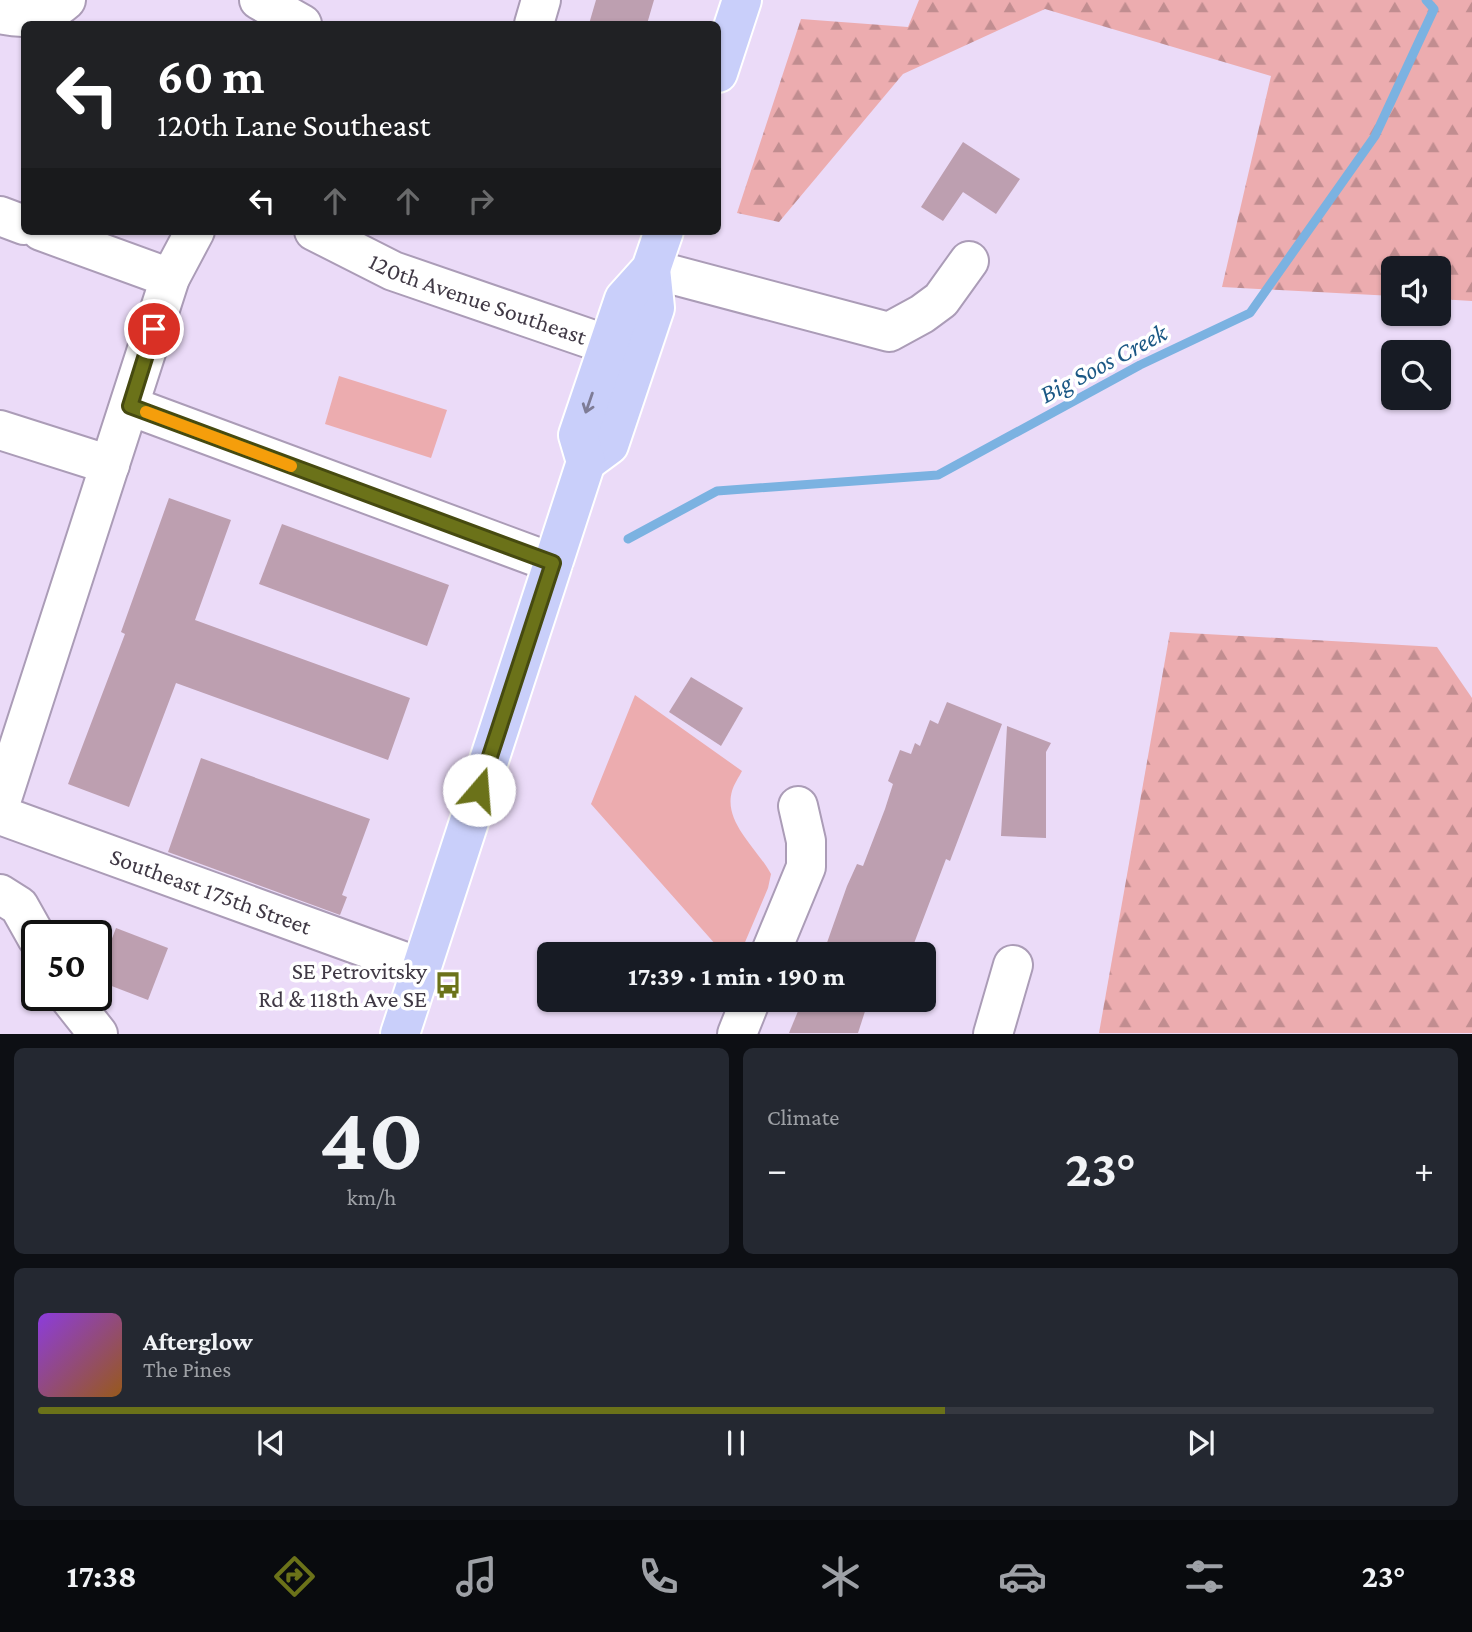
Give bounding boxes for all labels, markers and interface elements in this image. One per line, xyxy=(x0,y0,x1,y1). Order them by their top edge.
icon: left xyxy=(42,49,133,140)
text: 60 m xyxy=(157,49,264,104)
text: 120th Lane Southeast xyxy=(157,107,430,143)
icon: left xyxy=(243,182,281,220)
icon: ahead xyxy=(316,182,354,220)
icon: ahead xyxy=(389,182,427,220)
icon: right xyxy=(462,182,500,220)
street label: 120th Avenue Southeast xyxy=(365,247,592,350)
map controls xyxy=(1381,256,1451,410)
button: sound xyxy=(1381,256,1451,326)
pin xyxy=(124,299,184,359)
icon: arrive xyxy=(135,310,173,348)
water label: Big Soos Creek xyxy=(1035,317,1173,409)
button: search xyxy=(1381,340,1451,410)
one-way arrow xyxy=(582,392,594,414)
position arrow xyxy=(442,753,516,827)
street label: Southeast 175th Street xyxy=(107,842,316,940)
speed limit sign: 50 xyxy=(21,920,112,1011)
place label: SE Petrovitsky Rd & 118th Ave SE xyxy=(258,957,428,1012)
text: 17:39 · 1 min · 190 m xyxy=(628,962,845,991)
bus stop icon: SE Petrovitsky Rd & 118th Ave SE xyxy=(433,970,463,1000)
text: 40 xyxy=(319,1087,424,1189)
text: Climate xyxy=(767,1104,839,1130)
text: 23° xyxy=(1065,1139,1136,1197)
text: − xyxy=(767,1148,787,1190)
text: + xyxy=(1414,1148,1434,1190)
text: km/h xyxy=(347,1184,396,1210)
text: Afterglow xyxy=(143,1327,253,1356)
text: The Pines xyxy=(143,1356,231,1382)
icon: previous xyxy=(252,1424,290,1462)
icon: pause xyxy=(717,1424,755,1462)
icon: next xyxy=(1182,1424,1220,1462)
icon: directions xyxy=(270,1552,319,1601)
icon: music xyxy=(452,1552,501,1601)
icon: phone xyxy=(634,1552,683,1601)
icon: climate xyxy=(816,1552,865,1601)
icon: car xyxy=(998,1552,1047,1601)
icon: filters xyxy=(1180,1552,1229,1601)
text: 17:38 xyxy=(67,1558,137,1594)
text: 23° xyxy=(1362,1558,1405,1594)

